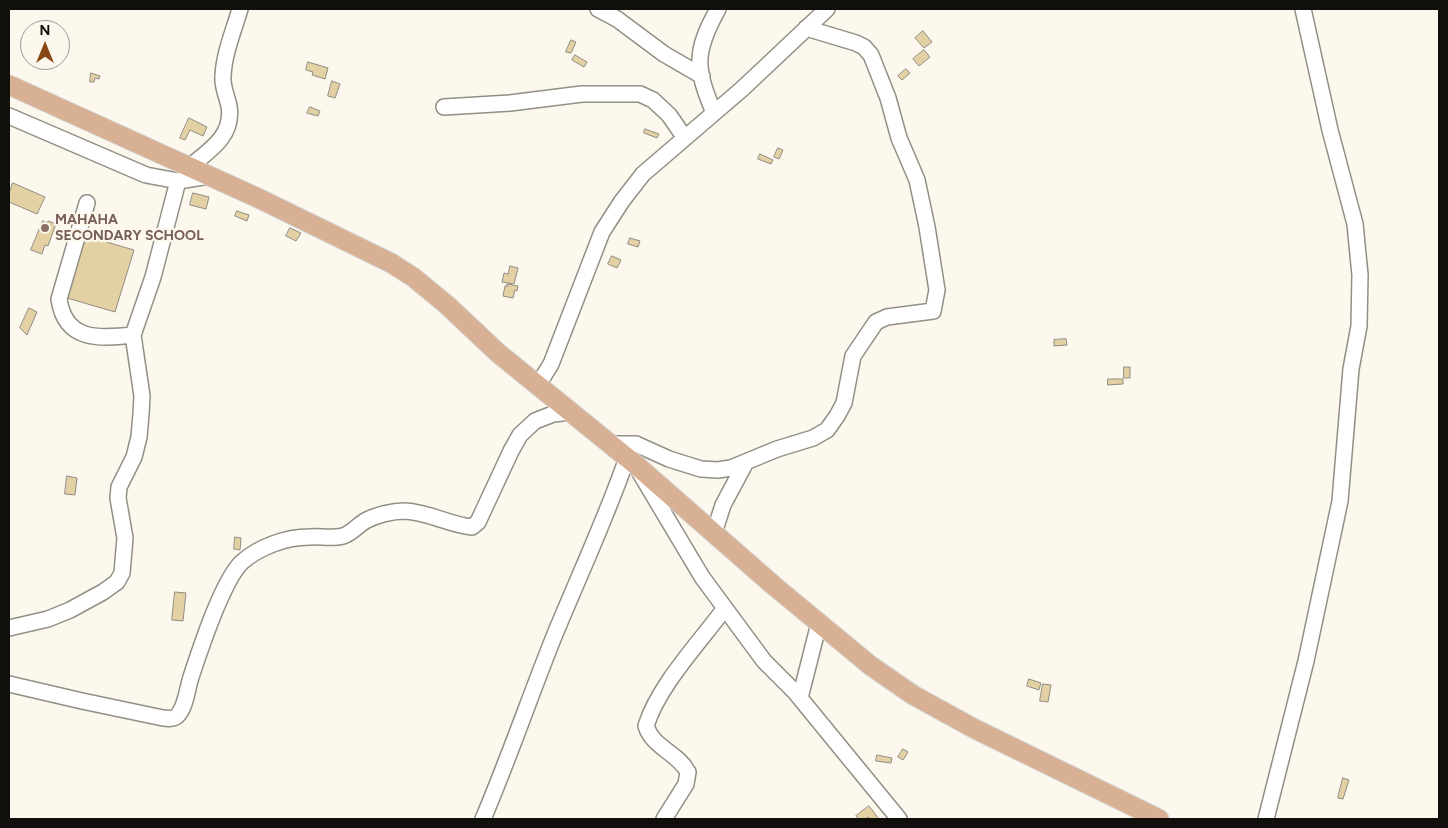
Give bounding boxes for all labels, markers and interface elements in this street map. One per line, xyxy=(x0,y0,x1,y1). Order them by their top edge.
north arrow xyxy=(20,20,70,70)
text: N xyxy=(40,22,50,39)
place label: MAHAHA SECONDARY SCHOOL xyxy=(55,212,204,244)
marker: MAHAHA SECONDARY SCHOOL xyxy=(39,222,51,234)

